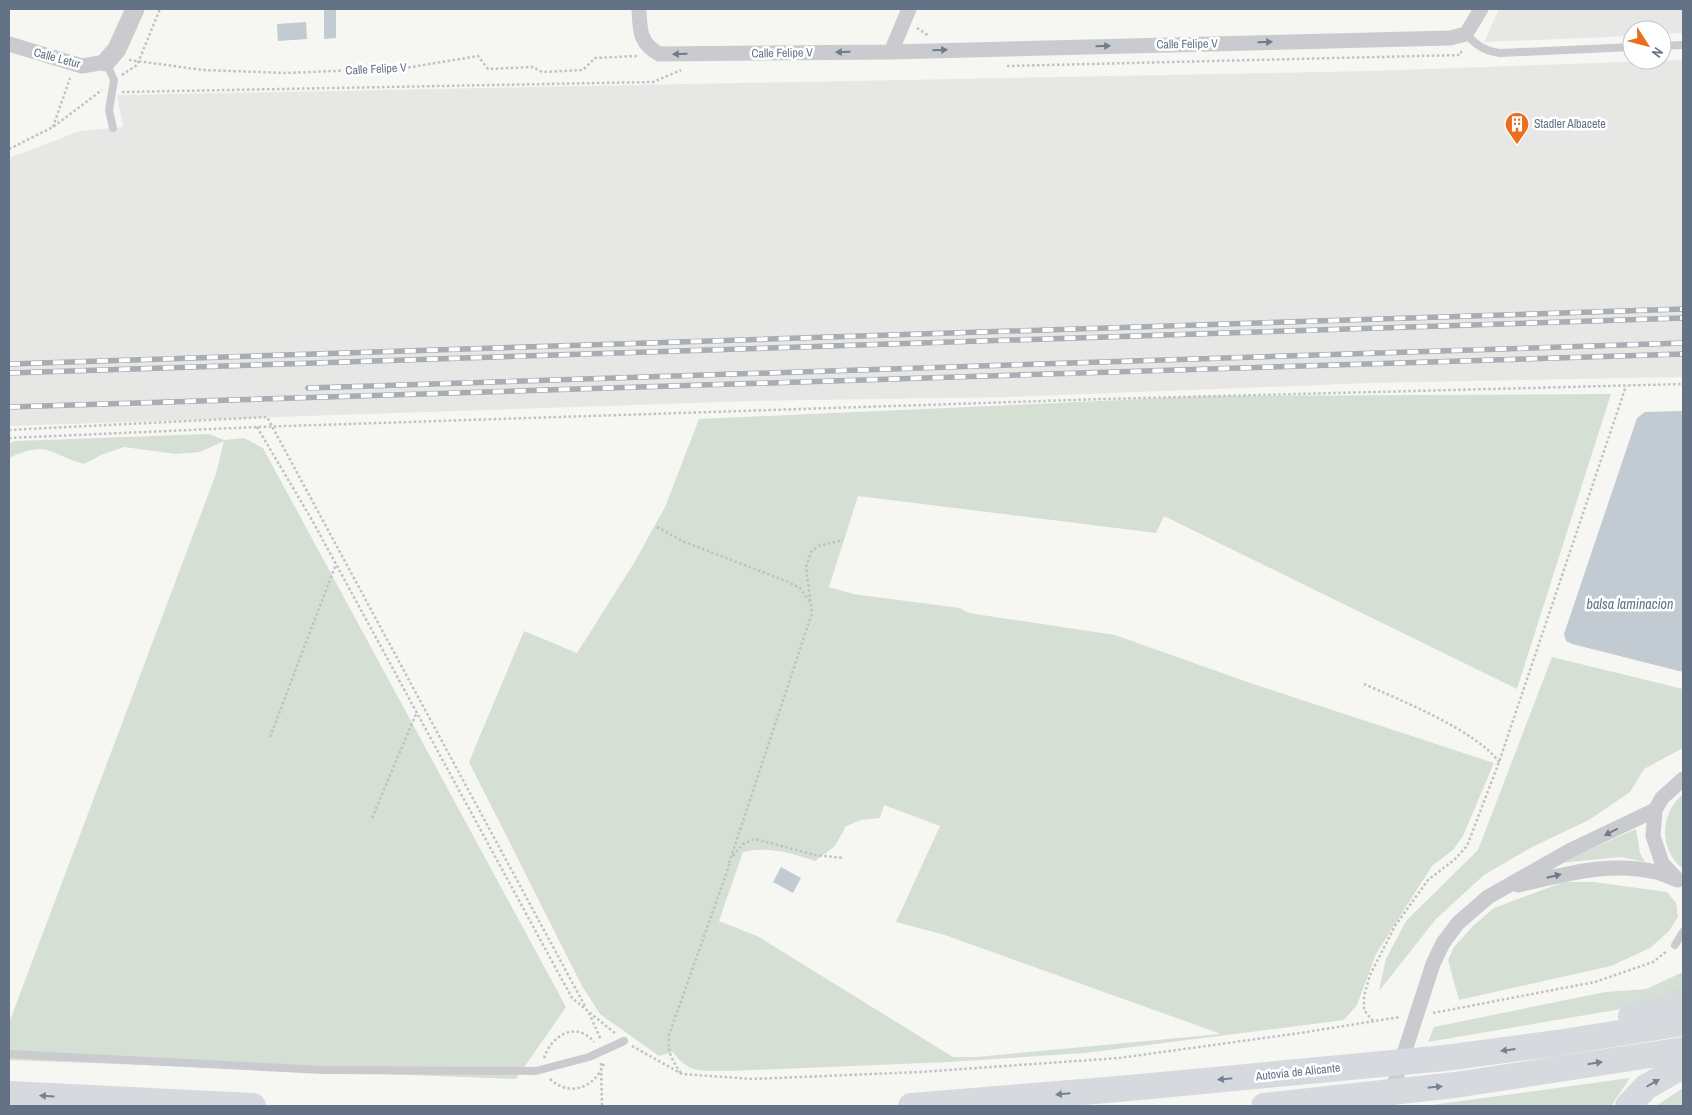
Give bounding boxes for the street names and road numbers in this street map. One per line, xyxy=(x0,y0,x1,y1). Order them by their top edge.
street label: Calle Felipe V xyxy=(1156,35,1218,53)
street label: Calle Letur xyxy=(32,44,83,72)
street label: Calle Felipe V xyxy=(751,44,813,62)
street label: Calle Felipe V xyxy=(345,59,407,79)
street label: Autovía de Alicante xyxy=(1254,1060,1341,1084)

